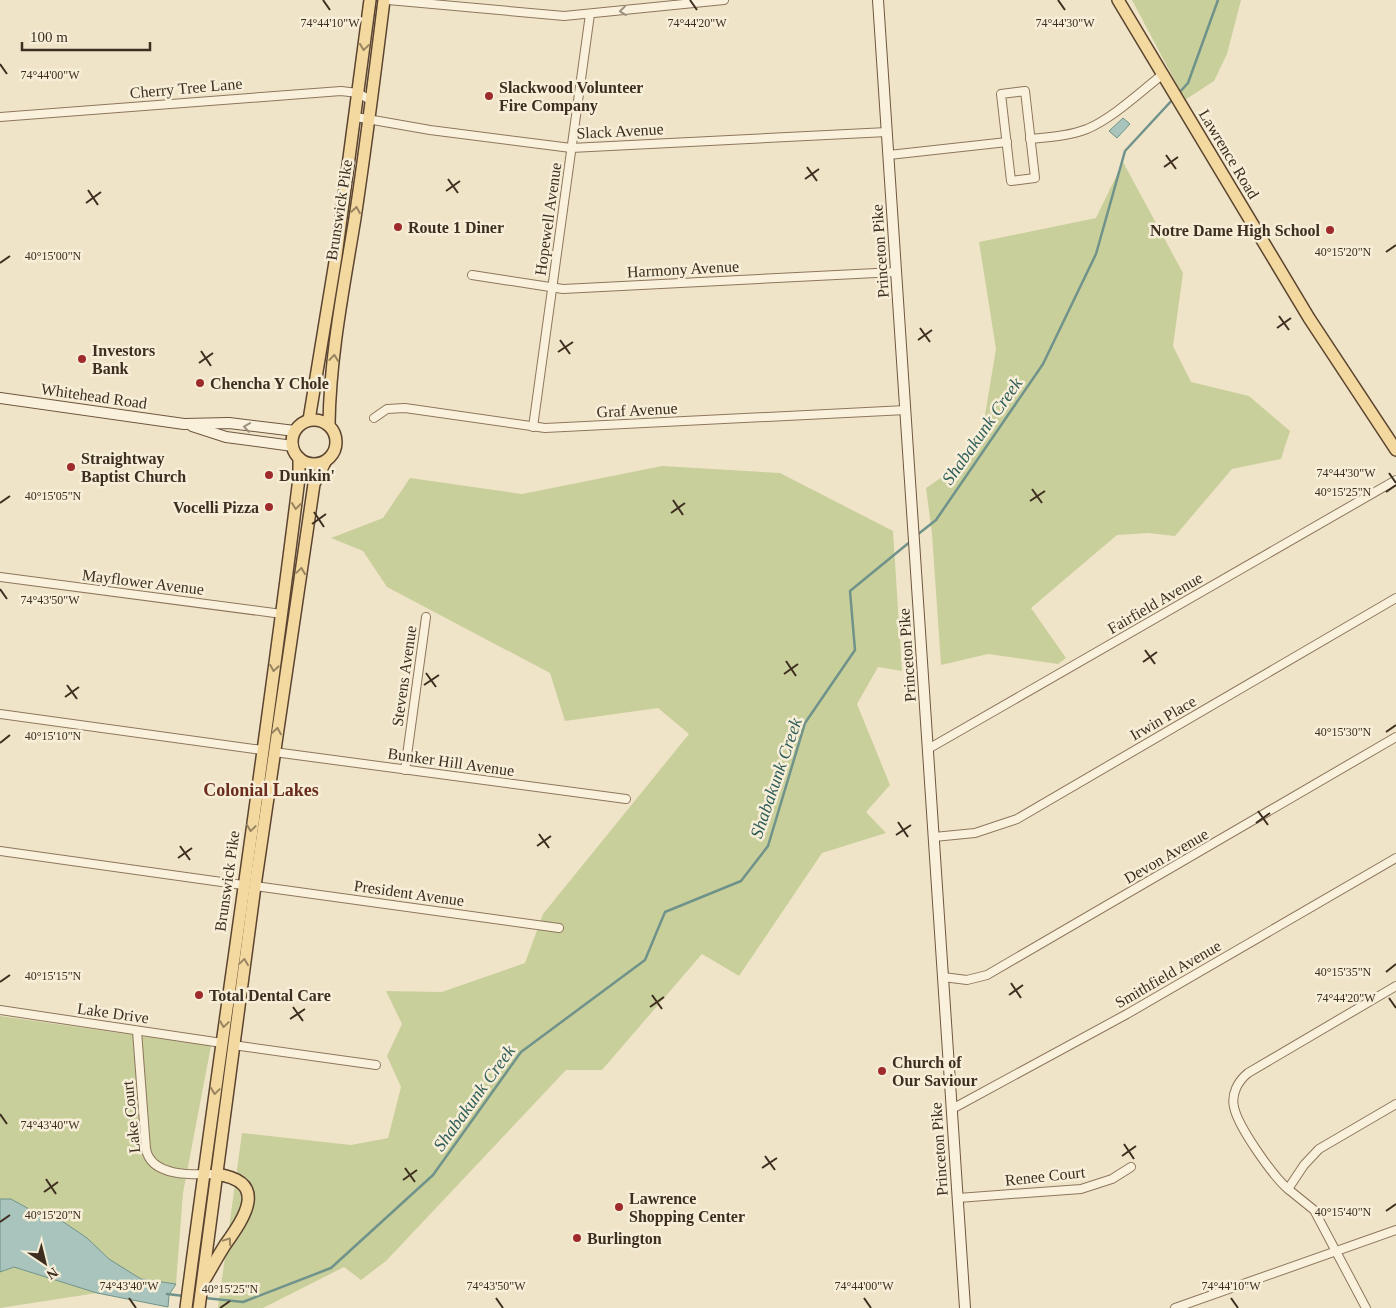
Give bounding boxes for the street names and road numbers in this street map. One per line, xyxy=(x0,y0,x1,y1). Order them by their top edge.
street label: Cherry Tree Lane xyxy=(129,75,243,102)
street label: Lawrence Road xyxy=(1196,106,1262,202)
street label: Slack Avenue xyxy=(576,120,664,142)
street label: Brunswick Pike xyxy=(323,158,355,262)
street label: Hopewell Avenue xyxy=(532,161,565,277)
street label: Princeton Pike xyxy=(868,204,892,298)
street label: Harmony Avenue xyxy=(627,258,739,281)
street label: Whitehead Road xyxy=(40,380,148,412)
street label: Graf Avenue xyxy=(596,399,678,421)
street label: Mayflower Avenue xyxy=(81,566,205,599)
street label: Fairfield Avenue xyxy=(1105,569,1205,637)
street label: Princeton Pike xyxy=(895,608,919,702)
street label: Stevens Avenue xyxy=(389,625,419,727)
street label: Irwin Place xyxy=(1127,692,1199,744)
street label: Bunker Hill Avenue xyxy=(387,745,515,779)
street label: Devon Avenue xyxy=(1121,825,1211,887)
street label: Brunswick Pike xyxy=(212,829,242,933)
street label: President Avenue xyxy=(353,877,465,909)
street label: Smithfield Avenue xyxy=(1112,937,1224,1011)
street label: Lake Drive xyxy=(76,1000,150,1026)
street label: Lake Court xyxy=(119,1080,143,1154)
street label: Princeton Pike xyxy=(927,1102,951,1196)
street label: Renee Court xyxy=(1004,1163,1086,1189)

